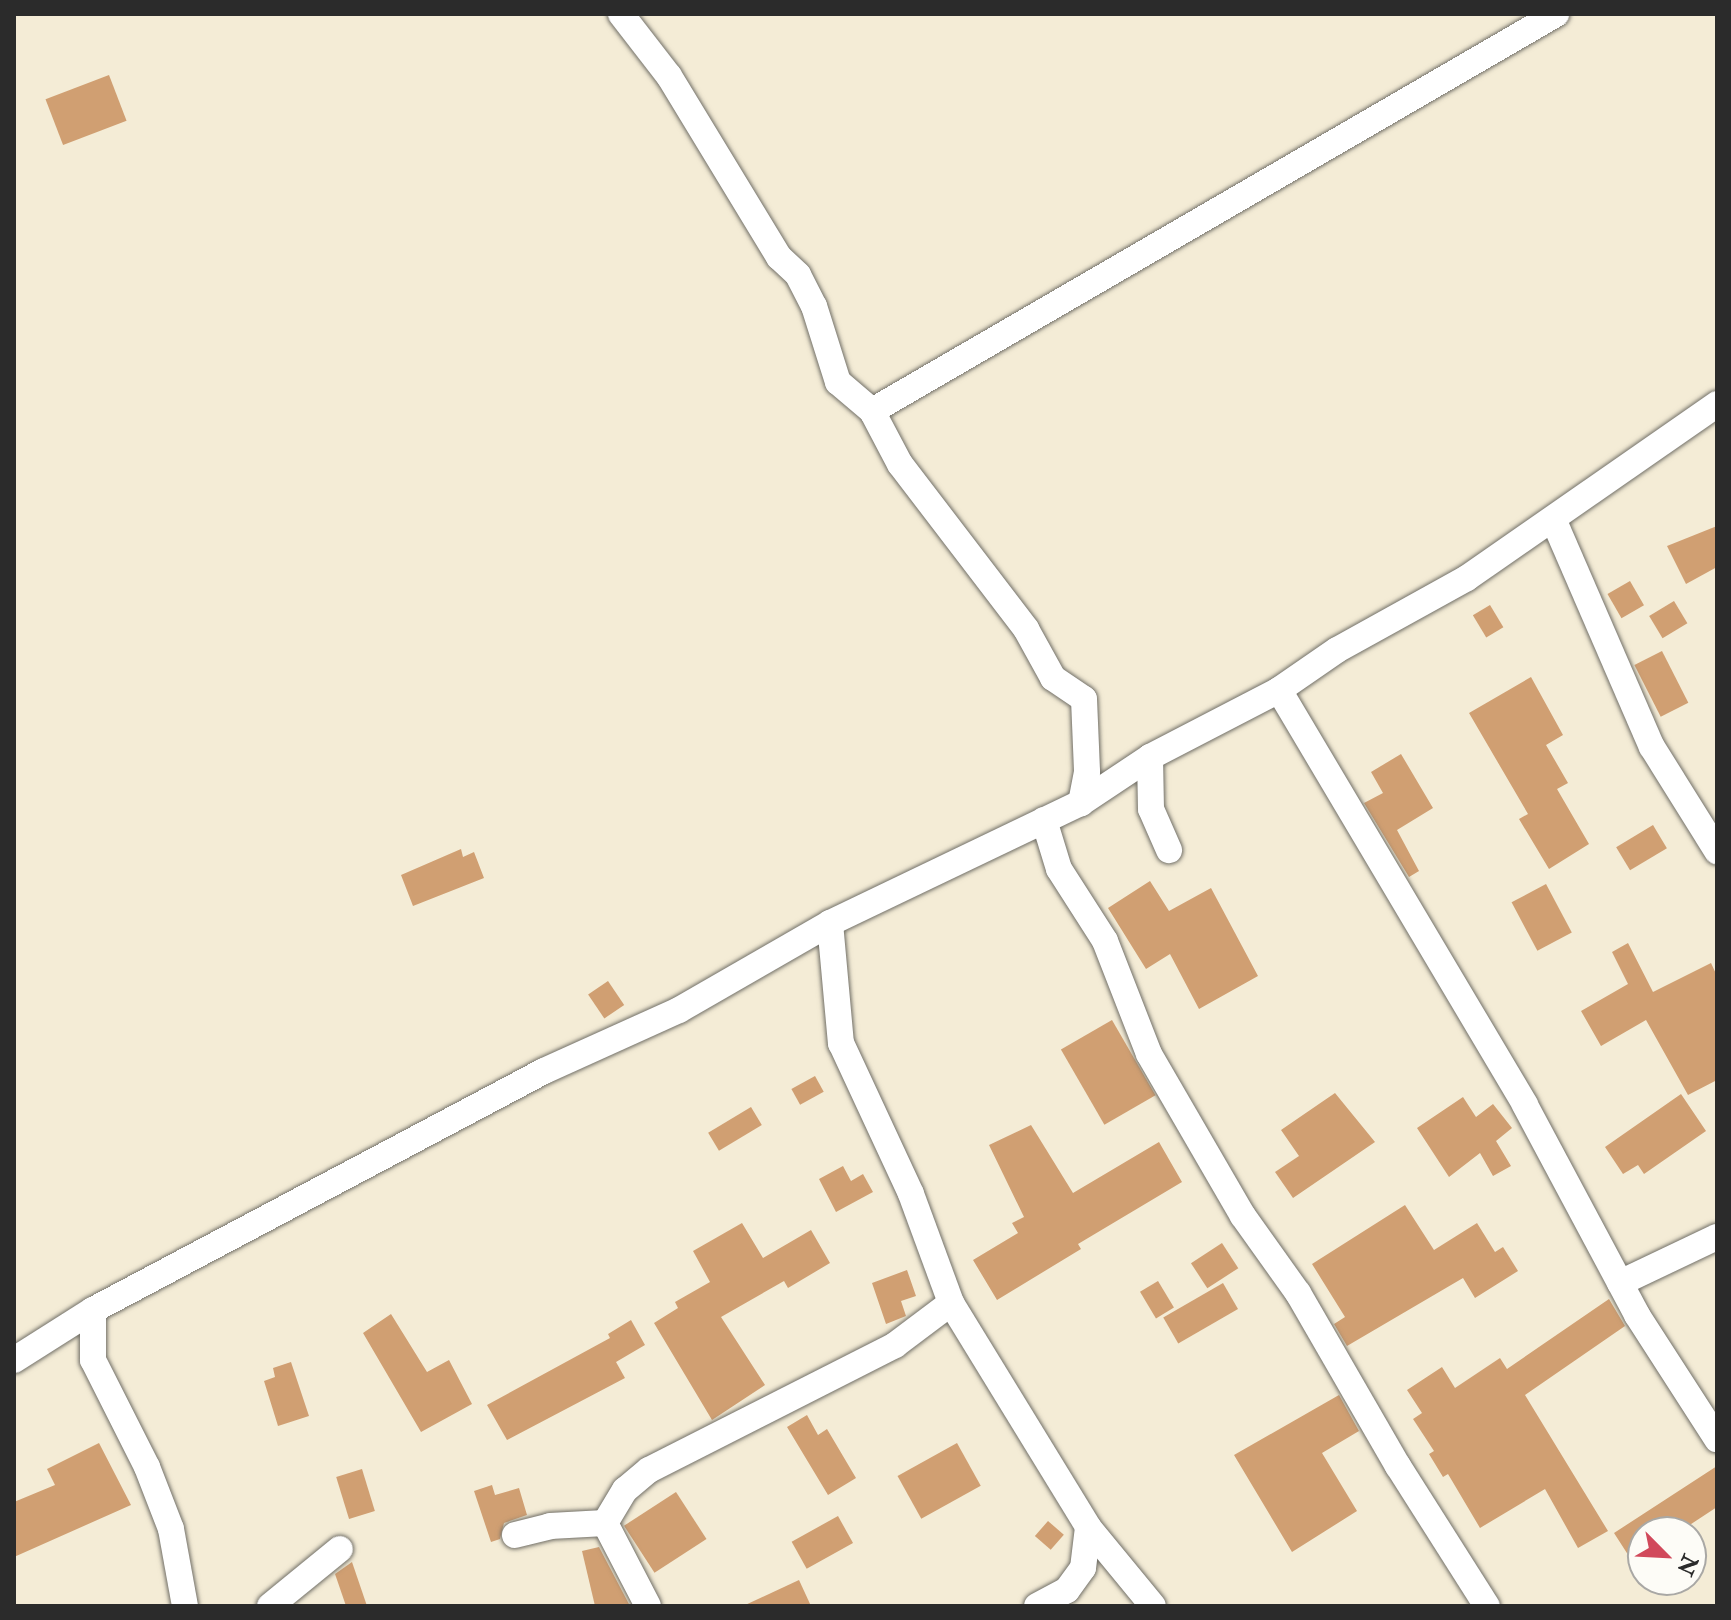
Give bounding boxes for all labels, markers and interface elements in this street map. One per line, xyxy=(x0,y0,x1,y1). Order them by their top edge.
north arrow xyxy=(1627,1516,1707,1596)
text: N xyxy=(1670,1550,1704,1580)

